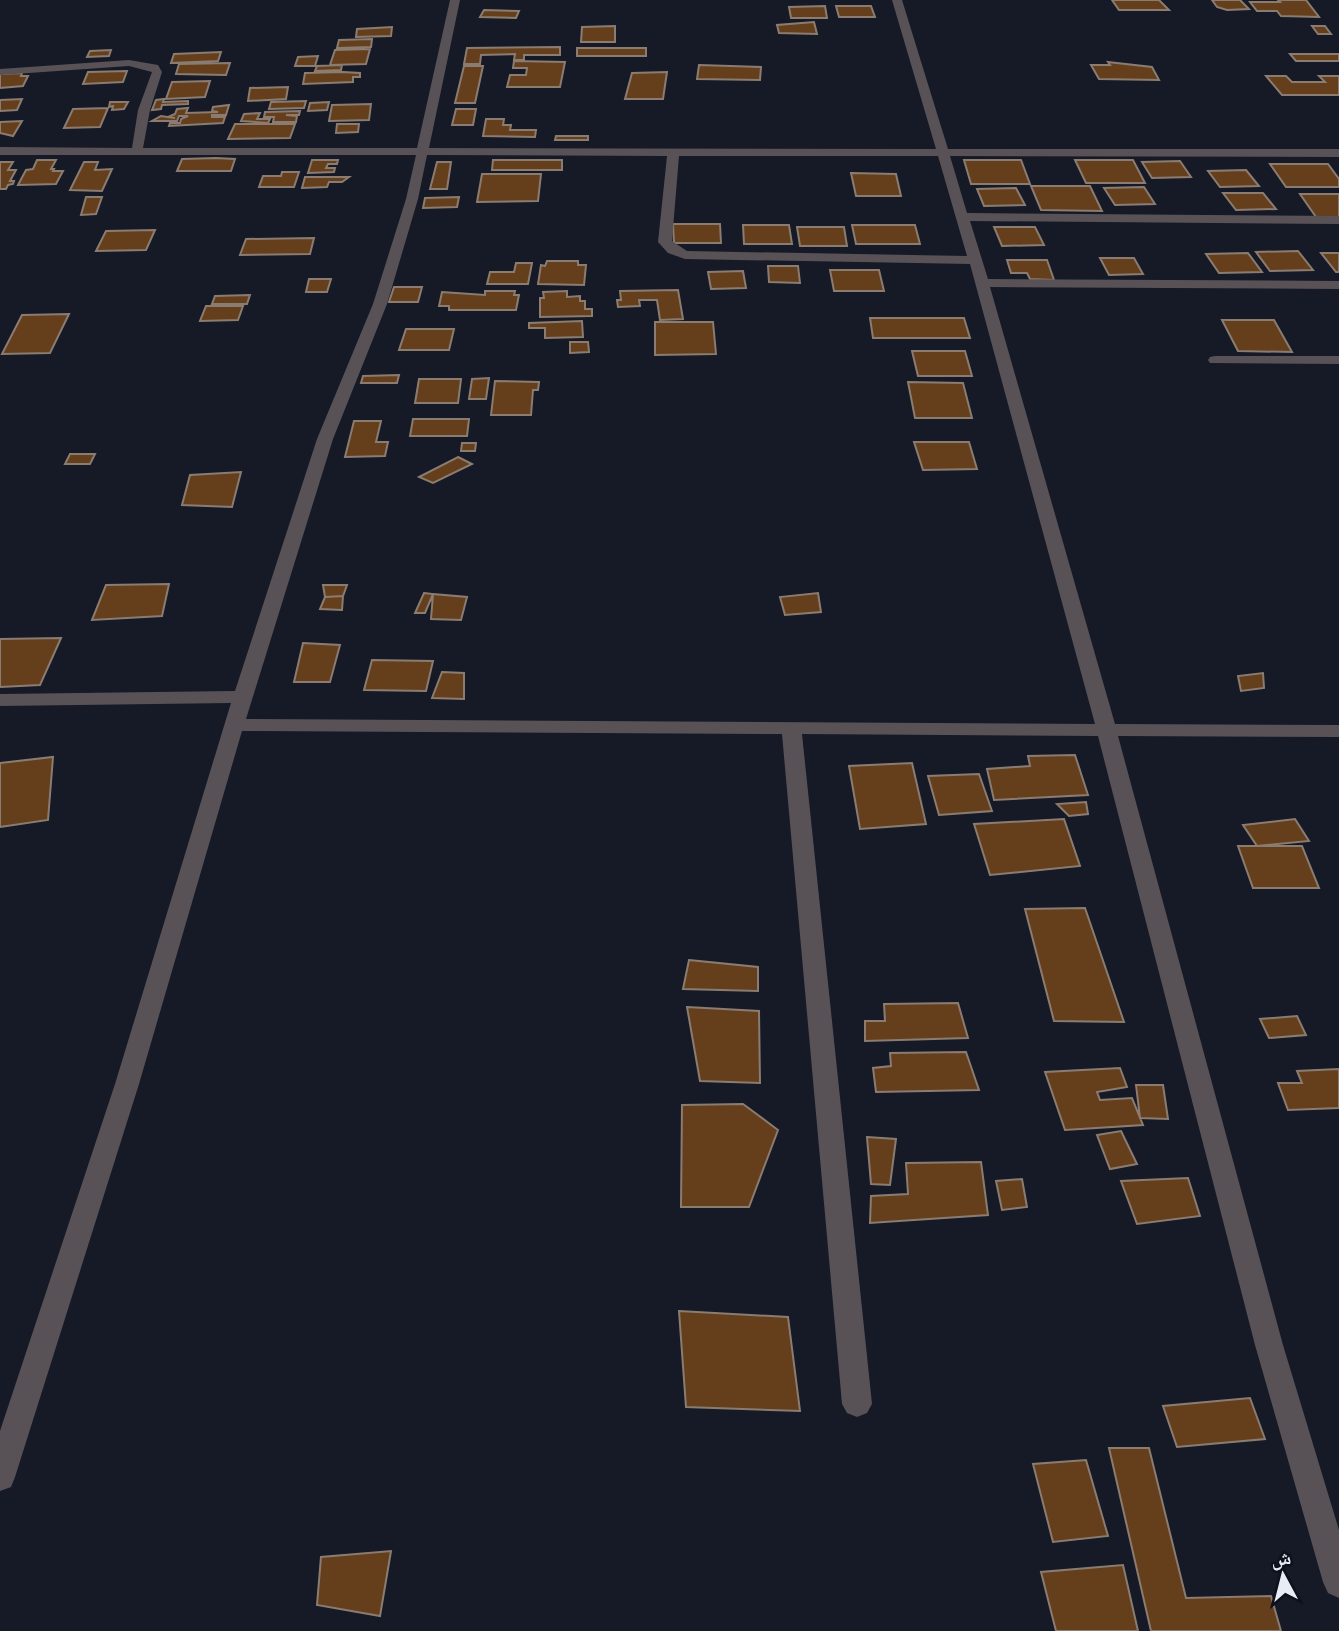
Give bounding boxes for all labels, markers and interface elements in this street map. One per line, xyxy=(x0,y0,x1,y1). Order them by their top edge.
north arrow xyxy=(1248,1540,1318,1610)
text: ش xyxy=(1270,1546,1292,1571)

